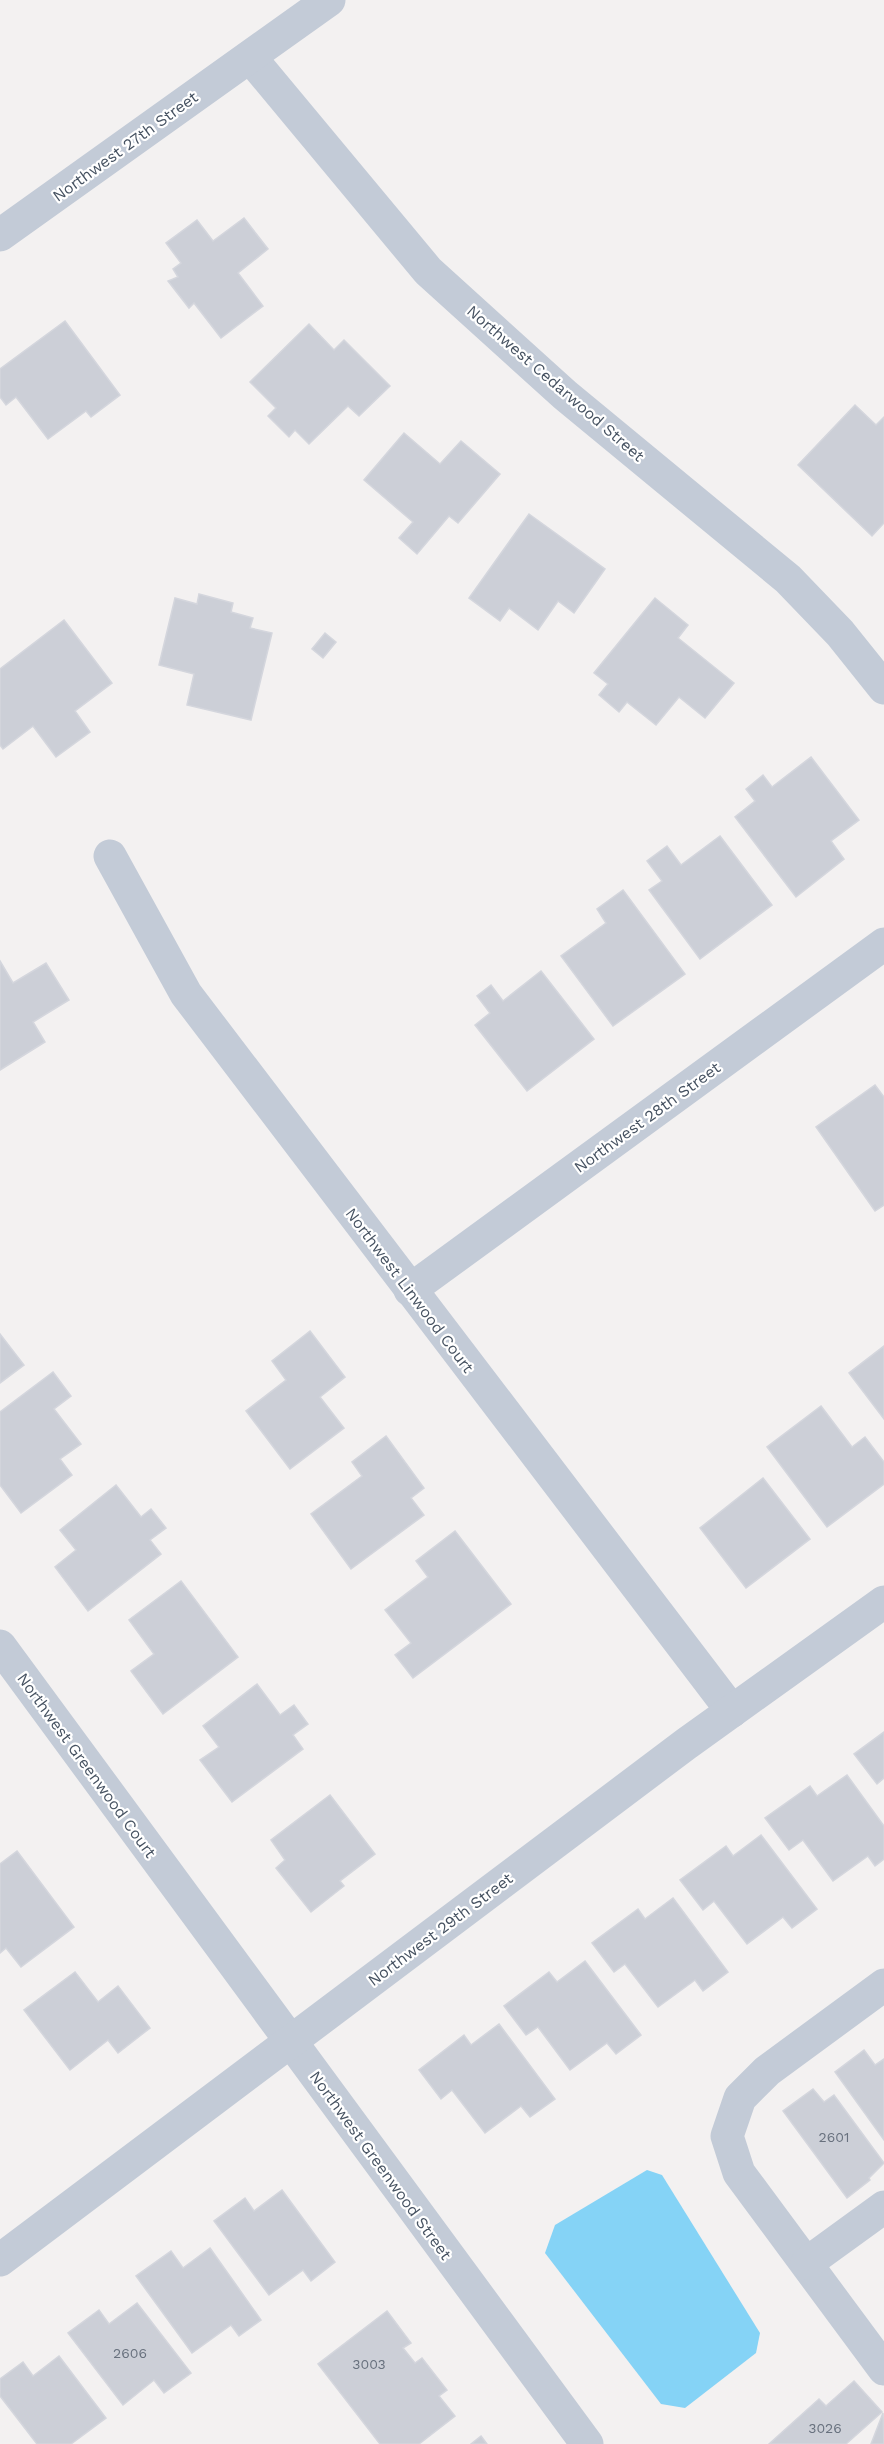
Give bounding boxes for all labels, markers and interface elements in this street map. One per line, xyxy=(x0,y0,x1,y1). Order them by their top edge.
street label: Northwest 27th Street xyxy=(49,87,202,205)
street label: Northwest Cedarwood Street xyxy=(463,301,648,466)
street label: Northwest 28th Street xyxy=(570,1058,724,1177)
street label: Northwest Linwood Court xyxy=(341,1204,478,1377)
street label: Northwest Greenwood Court xyxy=(13,1669,160,1862)
street label: Northwest 29th Street xyxy=(364,1869,517,1990)
street label: Northwest Greenwood Street xyxy=(306,2067,456,2264)
house number: 2601 xyxy=(819,2129,849,2145)
house number: 2606 xyxy=(113,2345,147,2361)
house number: 3003 xyxy=(352,2356,386,2372)
house number: 3026 xyxy=(808,2420,842,2436)

